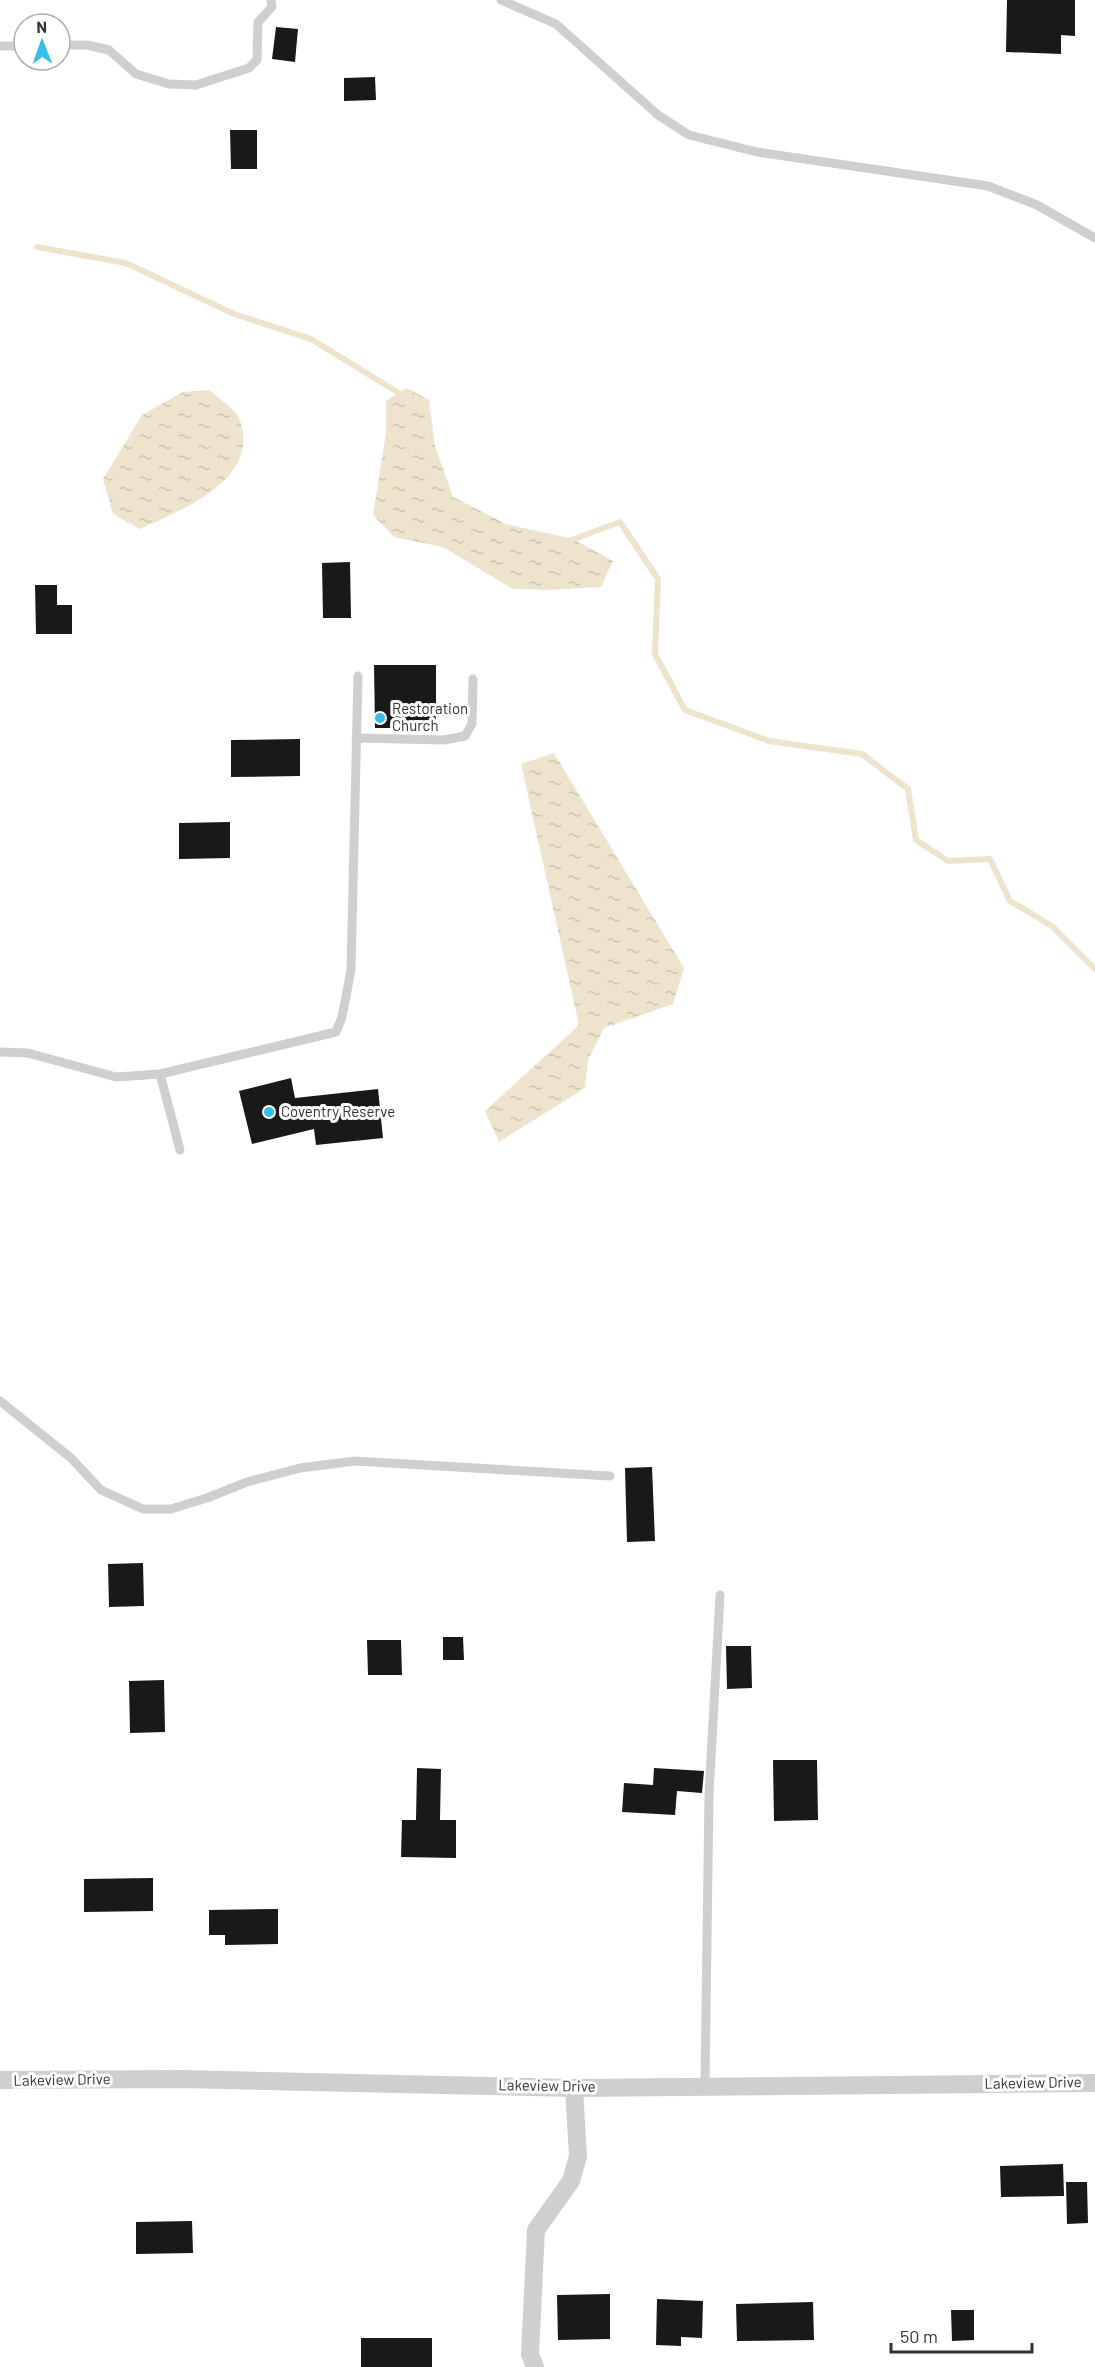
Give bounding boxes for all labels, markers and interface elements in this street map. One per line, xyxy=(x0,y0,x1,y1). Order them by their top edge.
north arrow xyxy=(12,12,72,72)
text: N xyxy=(36,17,47,36)
place label: Restoration Church xyxy=(392,699,468,734)
marker: Restoration Church xyxy=(373,711,387,725)
place label: Coventry Reserve xyxy=(281,1102,395,1120)
marker: Coventry Reserve xyxy=(262,1105,276,1119)
street label: Lakeview Drive xyxy=(13,2069,111,2089)
street label: Lakeview Drive xyxy=(984,2072,1082,2092)
street label: Lakeview Drive xyxy=(498,2075,596,2095)
scale bar xyxy=(891,2316,1032,2354)
text: 50 m xyxy=(900,2325,938,2347)

